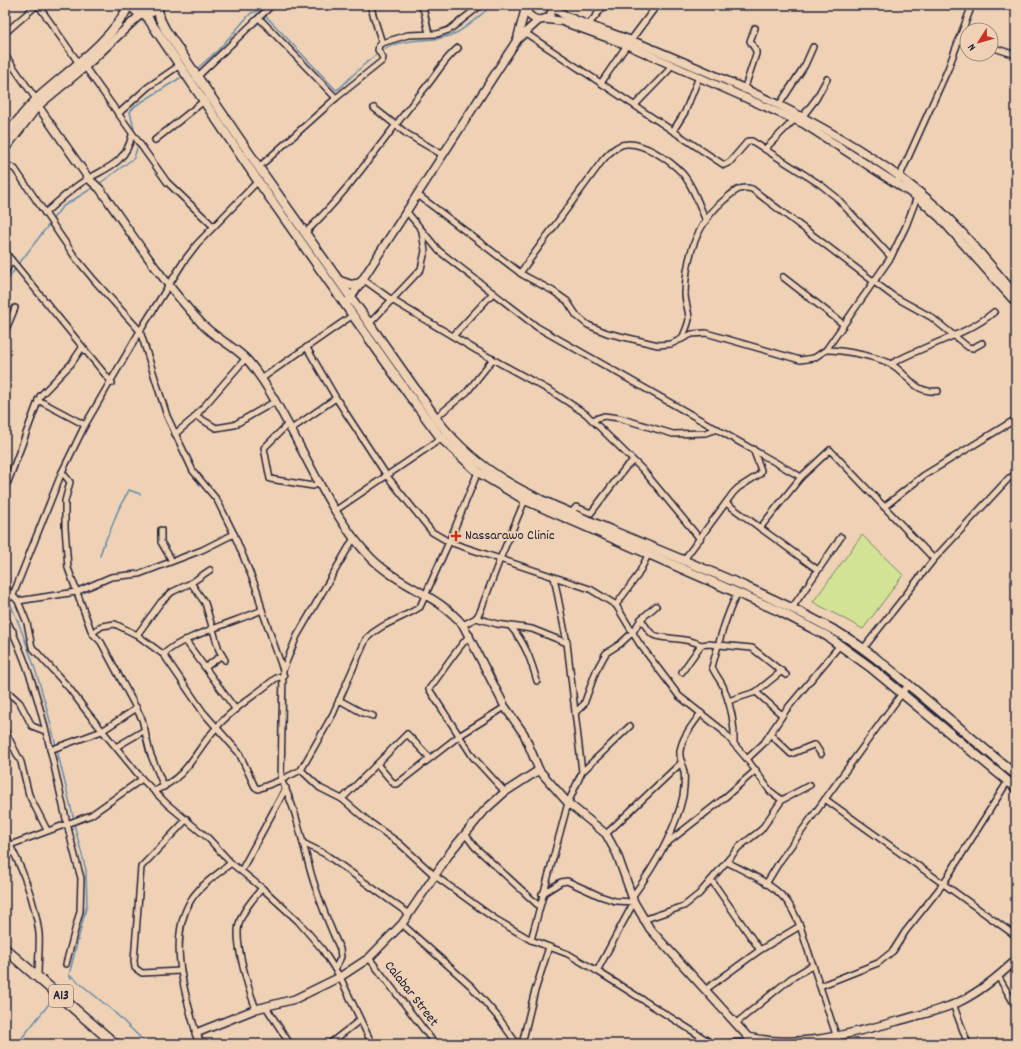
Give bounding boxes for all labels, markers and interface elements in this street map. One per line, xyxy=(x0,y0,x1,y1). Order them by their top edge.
north arrow xyxy=(959,22,999,62)
text: N xyxy=(964,39,981,54)
place label: Nassarawo Clinic xyxy=(465,526,555,546)
marker: Nassarawo Clinic xyxy=(450,530,462,542)
street label: Calabar Street xyxy=(379,957,443,1031)
road number: A13 xyxy=(49,985,73,1007)

